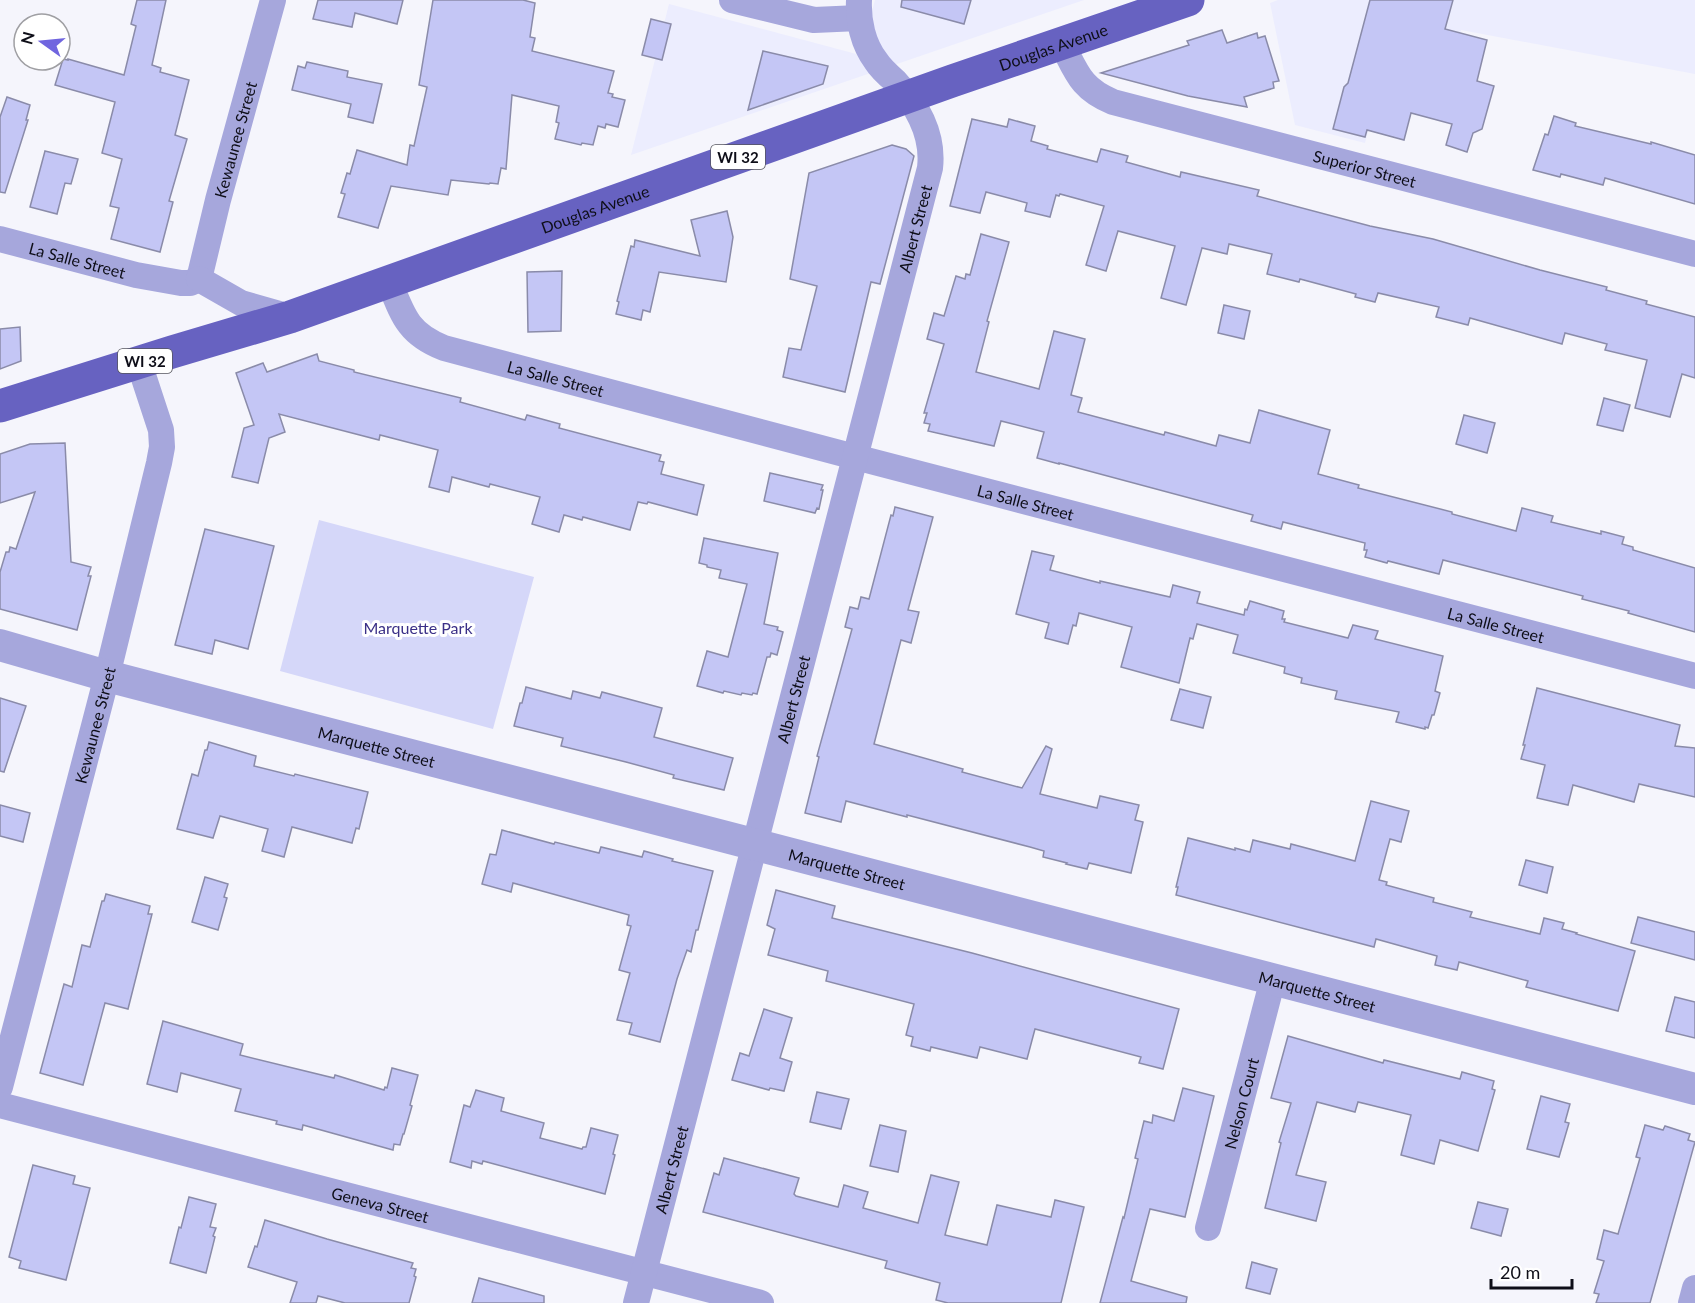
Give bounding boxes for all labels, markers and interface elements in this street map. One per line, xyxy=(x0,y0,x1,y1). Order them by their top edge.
north arrow xyxy=(12,12,72,72)
street label: Douglas Avenue xyxy=(996,19,1110,74)
text: N xyxy=(16,30,38,46)
street label: Kewaunee Street xyxy=(210,79,260,200)
road number: WI 32 xyxy=(711,145,765,169)
street label: Superior Street xyxy=(1311,145,1418,190)
street label: Douglas Avenue xyxy=(538,180,652,236)
street label: Albert Street xyxy=(894,182,935,274)
street label: La Salle Street xyxy=(27,238,128,281)
road number: WI 32 xyxy=(118,349,172,373)
street label: La Salle Street xyxy=(505,356,606,400)
street label: La Salle Street xyxy=(975,480,1076,523)
street label: La Salle Street xyxy=(1446,602,1547,646)
park label: Marquette Park xyxy=(363,618,473,637)
street label: Albert Street xyxy=(772,653,813,745)
street label: Kewaunee Street xyxy=(70,665,118,785)
street label: Marquette Street xyxy=(316,722,437,770)
street label: Marquette Street xyxy=(787,844,908,893)
street label: Marquette Street xyxy=(1257,966,1378,1015)
street label: Nelson Court xyxy=(1220,1055,1262,1151)
street label: Albert Street xyxy=(650,1123,691,1215)
street label: Geneva Street xyxy=(330,1182,431,1226)
scale bar xyxy=(1491,1252,1572,1290)
text: 20 m xyxy=(1500,1261,1540,1283)

